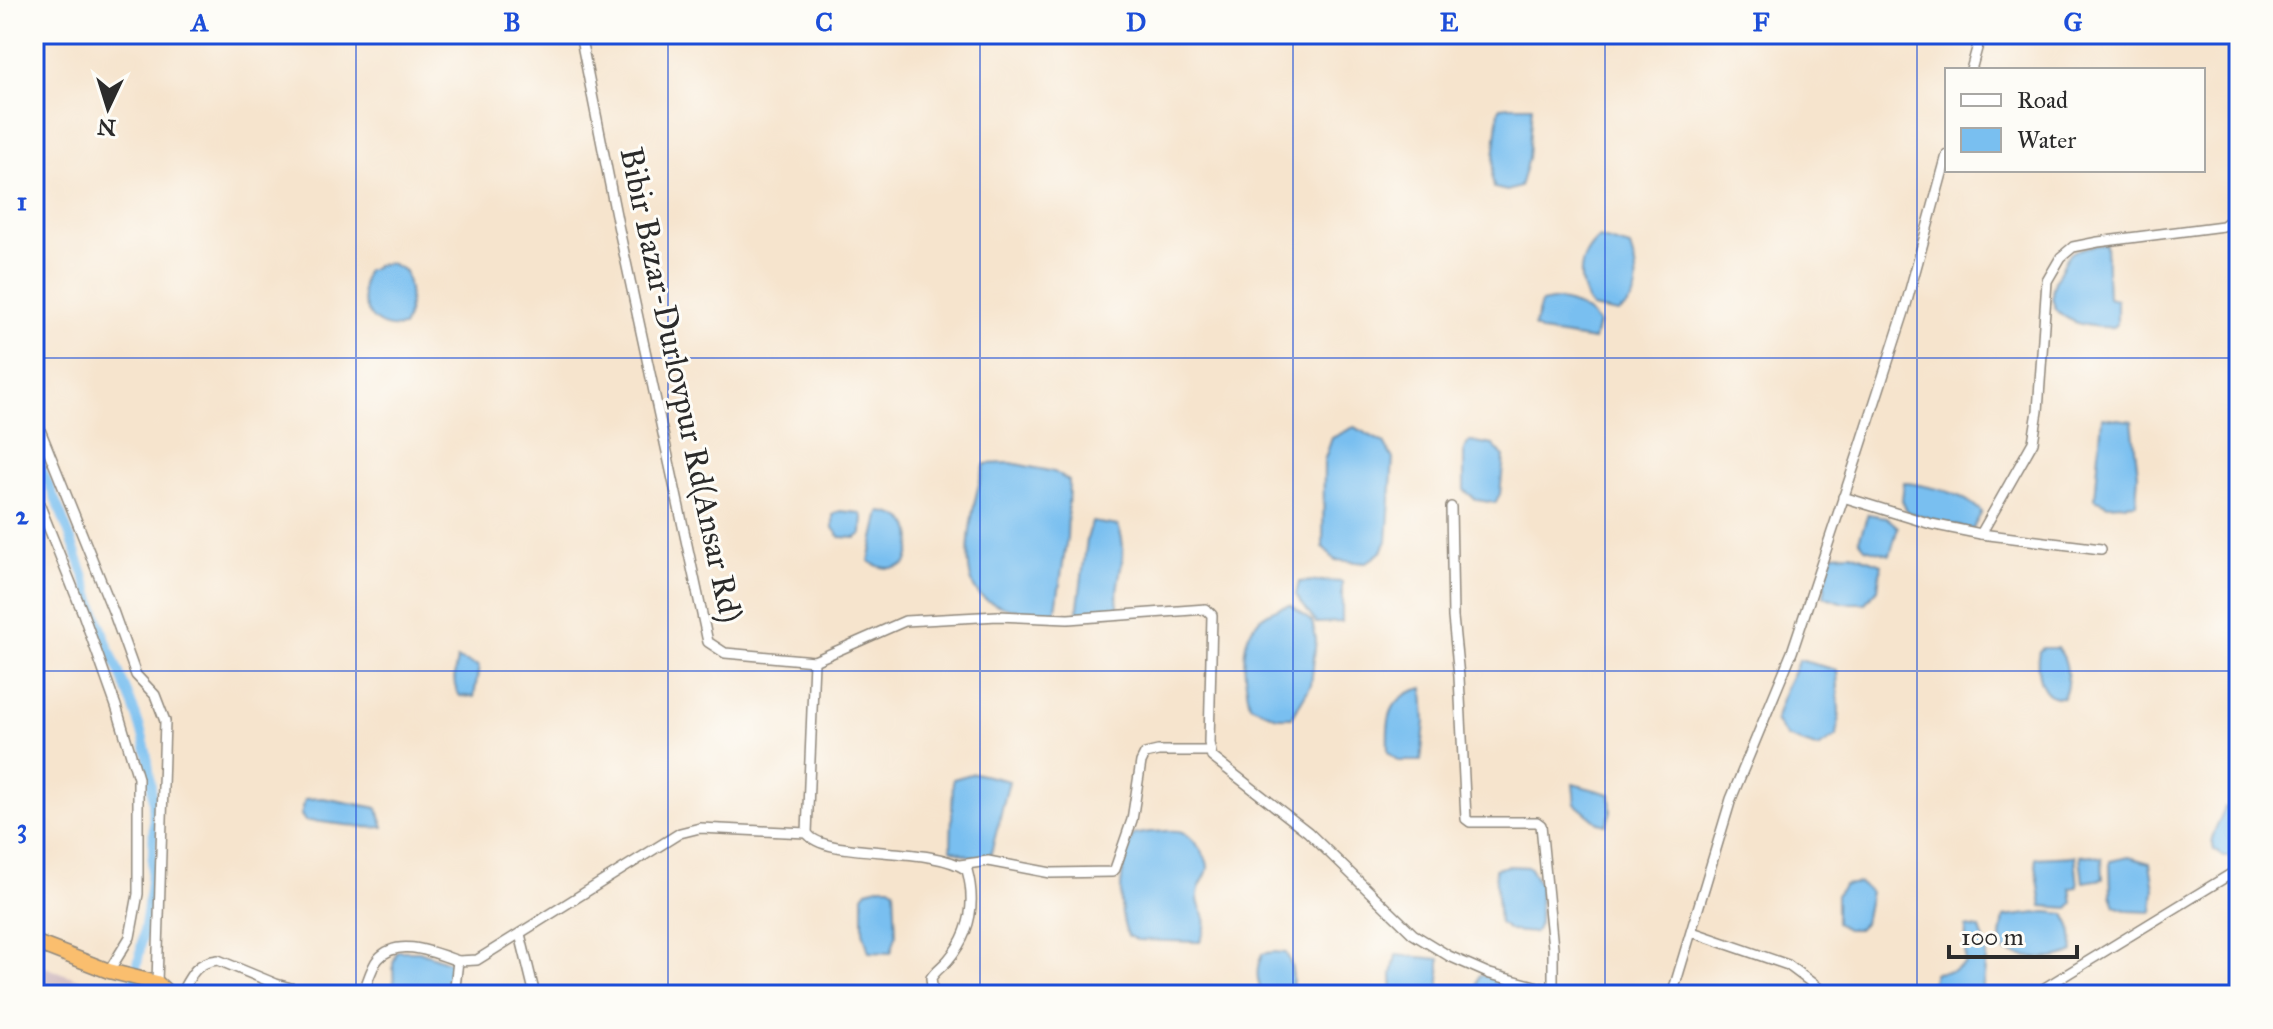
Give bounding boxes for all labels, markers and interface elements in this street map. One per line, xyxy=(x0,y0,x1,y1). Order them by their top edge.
text: A xyxy=(189,6,209,38)
text: B xyxy=(503,6,521,38)
text: C xyxy=(815,6,833,38)
text: D xyxy=(1126,6,1146,38)
text: E xyxy=(1440,6,1459,38)
text: F xyxy=(1753,6,1770,38)
text: G xyxy=(2063,6,2083,38)
north arrow xyxy=(68,68,148,148)
legend xyxy=(1945,68,2205,172)
text: Road xyxy=(2017,85,2068,115)
text: N xyxy=(96,113,117,142)
text: Water xyxy=(2017,125,2076,155)
street label: Bibir Bazar-Durlovpur Rd(Ansar Rd) xyxy=(612,144,750,626)
text: 1 xyxy=(17,185,27,217)
text: 2 xyxy=(16,499,30,531)
text: 3 xyxy=(17,812,27,844)
scale bar xyxy=(1949,909,2077,959)
text: 100 m xyxy=(1961,922,2024,952)

